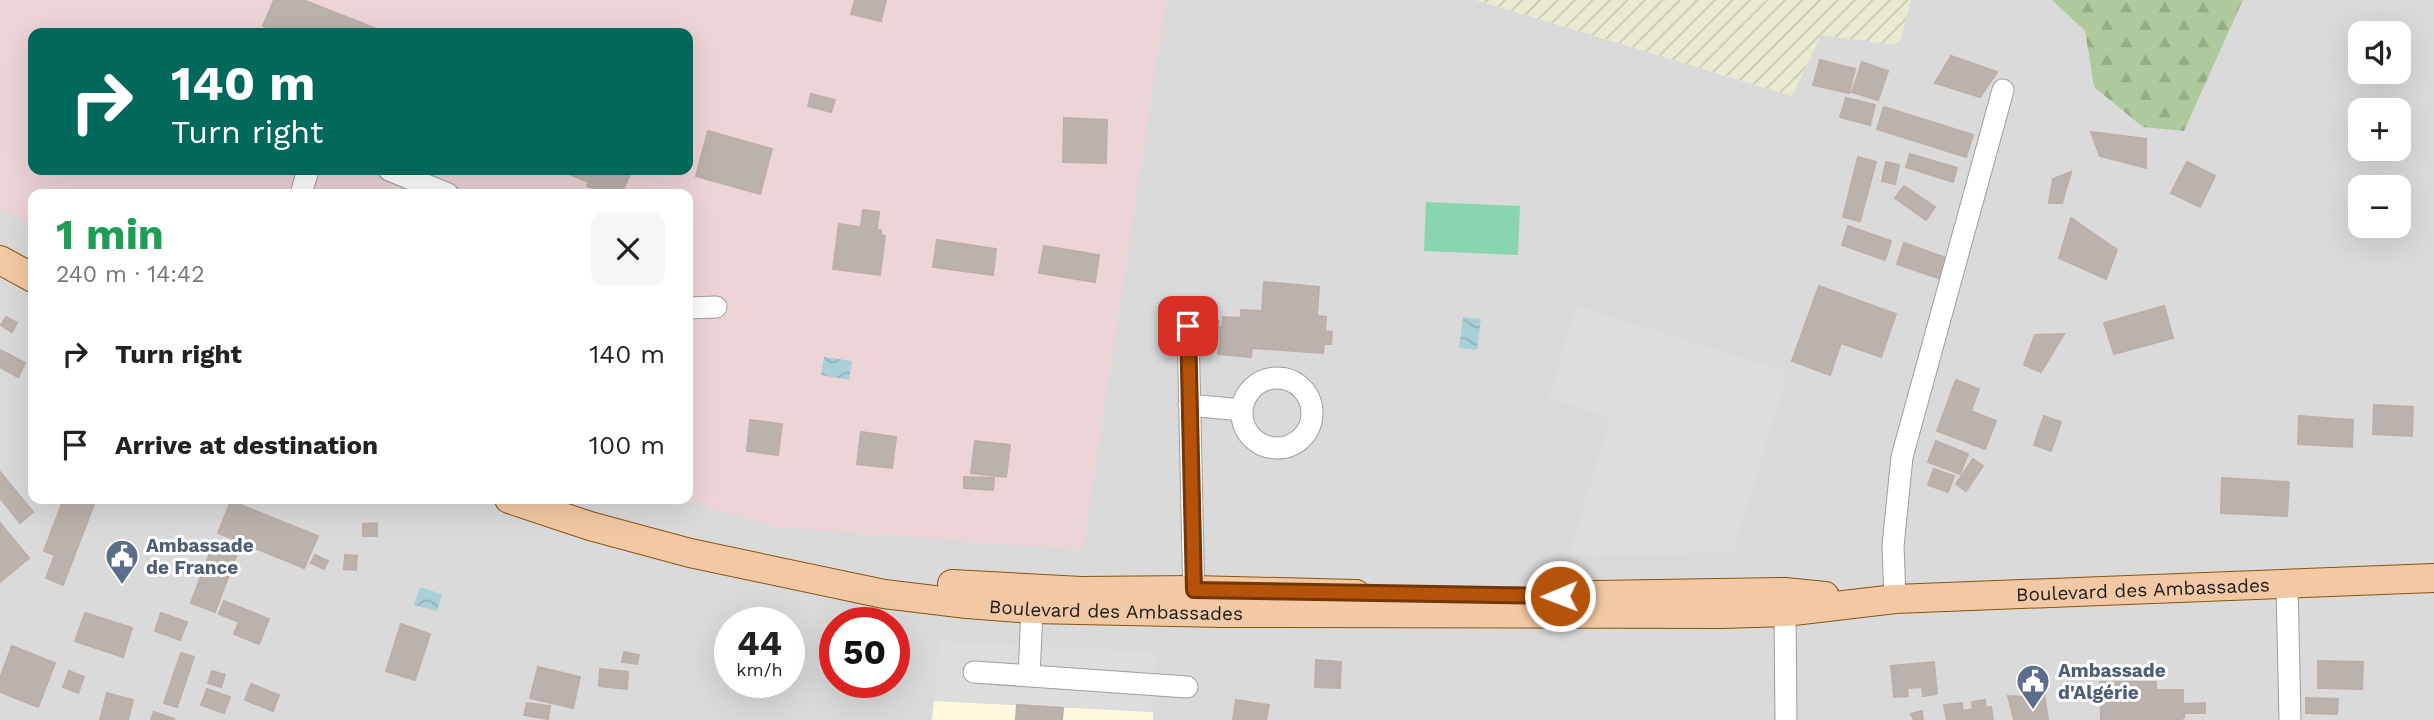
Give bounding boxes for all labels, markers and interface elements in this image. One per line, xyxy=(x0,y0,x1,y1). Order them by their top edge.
map controls xyxy=(2348,21,2411,238)
button: sound xyxy=(2348,21,2411,84)
text: 140 m xyxy=(171,54,315,112)
icon: right xyxy=(56,56,147,147)
button: + xyxy=(2348,98,2411,161)
text: Turn right xyxy=(171,113,323,151)
button: − xyxy=(2348,175,2411,238)
text: 1 min xyxy=(56,210,164,259)
button: close xyxy=(591,212,665,286)
text: 240 m · 14:42 xyxy=(56,261,205,288)
pin xyxy=(1158,296,1218,356)
icon: arrive xyxy=(1169,307,1207,345)
icon: right xyxy=(56,335,94,373)
text: Turn right xyxy=(115,339,242,369)
text: 140 m xyxy=(589,339,665,369)
icon: arrive xyxy=(56,426,94,464)
text: Arrive at destination xyxy=(115,430,378,460)
text: 100 m xyxy=(589,430,665,460)
place label: Ambassade de France xyxy=(146,534,254,579)
public building icon: Ambassade de France xyxy=(103,537,141,586)
position arrow xyxy=(1523,559,1597,633)
street label: Boulevard des Ambassades xyxy=(2016,573,2270,606)
street label: Boulevard des Ambassades xyxy=(988,594,1243,625)
speed limit sign: 50 xyxy=(819,607,910,698)
text: 44 xyxy=(737,622,782,664)
text: km/h xyxy=(736,659,783,680)
place label: Ambassade d'Algérie xyxy=(2058,659,2166,704)
public building icon: Ambassade d'Algérie xyxy=(2014,662,2052,711)

